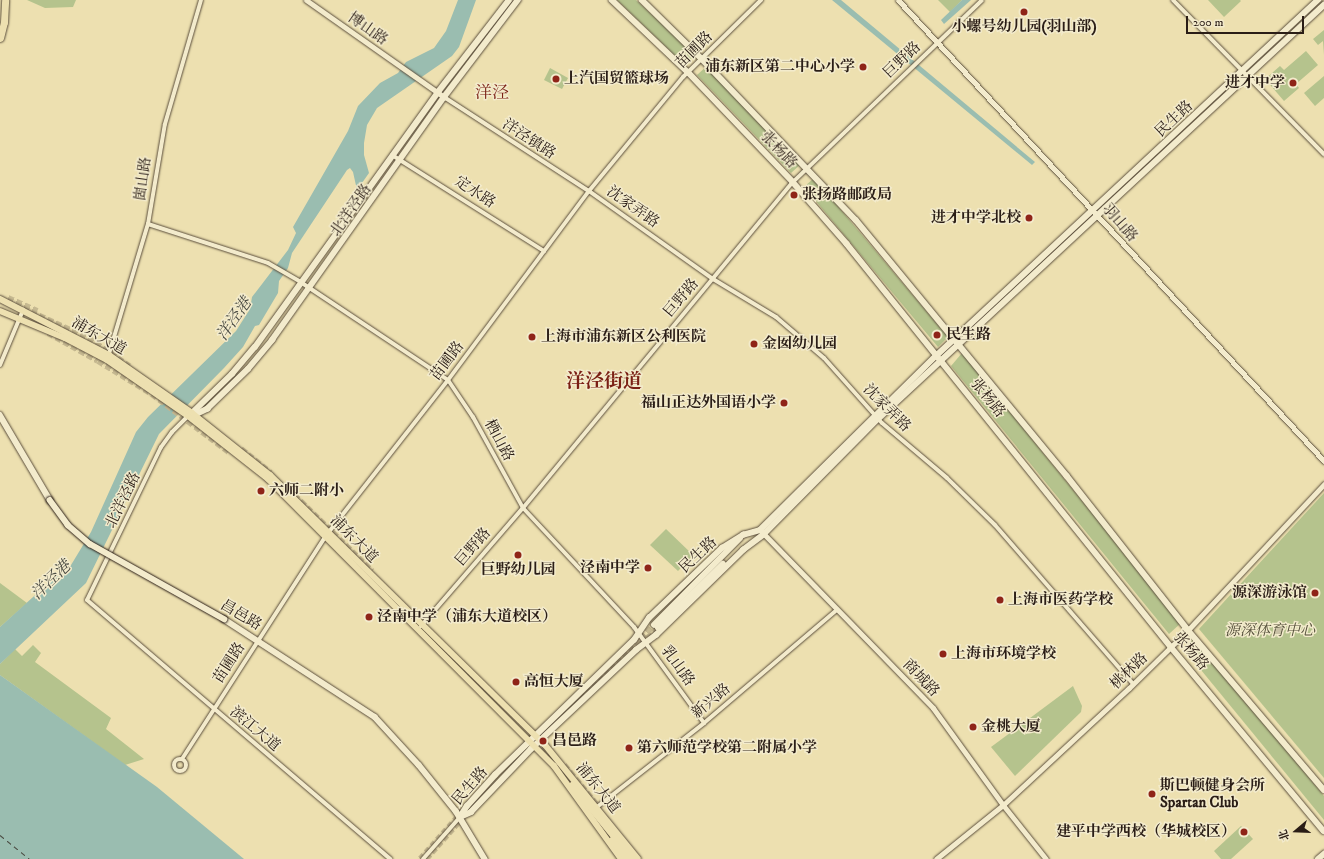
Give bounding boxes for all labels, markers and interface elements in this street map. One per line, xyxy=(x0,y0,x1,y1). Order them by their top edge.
marker: 小螺号幼儿园(羽山部) xyxy=(1019,7,1029,17)
scale bar xyxy=(1188,8,1306,34)
street label: 博山路 xyxy=(344,9,392,49)
text: 200 m xyxy=(1193,15,1223,30)
place label: 小螺号幼儿园(羽山部) xyxy=(952,18,1096,36)
street label: 苗圃路 xyxy=(672,28,716,72)
street label: 巨野路 xyxy=(880,38,924,82)
place label: 浦东新区第二中心小学 xyxy=(705,58,855,76)
marker: 浦东新区第二中心小学 xyxy=(858,62,868,72)
place label: 上汽国贸篮球场 xyxy=(564,70,669,88)
marker: 上汽国贸篮球场 xyxy=(551,74,561,84)
place label: 进才中学 xyxy=(1225,74,1285,92)
marker: 进才中学 xyxy=(1288,78,1298,88)
district label: 洋泾 xyxy=(475,84,509,104)
street label: 民生路 xyxy=(1151,97,1197,141)
street label: 洋泾镇路 xyxy=(499,115,559,163)
street label: 张杨路 xyxy=(757,128,801,172)
street label: 崮山路 xyxy=(131,155,155,203)
street label: 定水路 xyxy=(451,172,499,212)
street label: 北洋泾路 xyxy=(326,180,376,240)
street label: 沈家弄路 xyxy=(603,182,663,232)
place label: 张扬路邮政局 xyxy=(802,186,892,204)
marker: 张扬路邮政局 xyxy=(789,190,799,200)
street label: 羽山路 xyxy=(1098,200,1142,246)
place label: 进才中学北校 xyxy=(931,209,1021,227)
marker: 进才中学北校 xyxy=(1024,213,1034,223)
street label: 巨野路 xyxy=(660,275,702,321)
water label: 洋泾港 xyxy=(212,294,256,344)
street label: 浦东大道 xyxy=(69,313,129,359)
place label: 民生路 xyxy=(946,326,991,344)
place label: 上海市浦东新区公利医院 xyxy=(541,328,706,346)
marker: 民生路 xyxy=(931,329,943,341)
marker: 上海市浦东新区公利医院 xyxy=(526,331,538,343)
place label: 金囡幼儿园 xyxy=(762,335,837,353)
street label: 苗圃路 xyxy=(426,338,468,384)
marker: 金囡幼儿园 xyxy=(749,339,759,349)
district label: 洋泾街道 xyxy=(566,371,642,393)
street label: 张杨路 xyxy=(967,375,1009,421)
street label: 沈家弄路 xyxy=(859,380,915,436)
place label: 福山正达外国语小学 xyxy=(641,394,776,412)
marker: 福山正达外国语小学 xyxy=(779,398,789,408)
street label: 栖山路 xyxy=(480,416,518,464)
street label: 北洋泾路 xyxy=(102,469,144,531)
place label: 六师二附小 xyxy=(269,482,344,500)
marker: 六师二附小 xyxy=(256,486,266,496)
street label: 浦东大道 xyxy=(326,511,382,567)
street label: 巨野路 xyxy=(451,524,495,570)
street label: 民生路 xyxy=(675,533,721,577)
marker: 巨野幼儿园 xyxy=(513,550,523,560)
water label: 洋泾港 xyxy=(27,556,75,604)
place label: 泾南中学 xyxy=(580,559,640,577)
place label: 巨野幼儿园 xyxy=(481,561,555,579)
marker: 泾南中学 xyxy=(643,563,653,573)
place label: 源深游泳馆 xyxy=(1232,584,1307,602)
marker: 源深游泳馆 xyxy=(1310,588,1320,598)
place label: 上海市医药学校 xyxy=(1008,591,1113,609)
marker: 上海市医药学校 xyxy=(995,595,1005,605)
street label: 昌邑路 xyxy=(217,596,265,634)
place label: 泾南中学（浦东大道校区） xyxy=(377,608,557,626)
marker: 泾南中学（浦东大道校区） xyxy=(364,612,374,622)
park label: 源深体育中心 xyxy=(1225,622,1315,640)
street label: 张杨路 xyxy=(1170,628,1212,674)
street label: 苗圃路 xyxy=(209,639,249,687)
street label: 乳山路 xyxy=(657,643,699,689)
place label: 上海市环境学校 xyxy=(951,645,1056,663)
marker: 上海市环境学校 xyxy=(938,649,948,659)
street label: 桃林路 xyxy=(1107,649,1151,693)
street label: 商城路 xyxy=(899,656,943,700)
place label: 高恒大厦 xyxy=(524,673,584,691)
marker: 高恒大厦 xyxy=(511,677,521,687)
street label: 新兴路 xyxy=(688,680,734,722)
street label: 滨江大道 xyxy=(226,703,284,755)
place label: 金桃大厦 xyxy=(981,718,1041,736)
marker: 金桃大厦 xyxy=(968,722,978,732)
place label: 昌邑路 xyxy=(552,732,597,750)
marker: 昌邑路 xyxy=(537,735,549,747)
place label: 第六师范学校第二附属小学 xyxy=(637,739,817,757)
marker: 第六师范学校第二附属小学 xyxy=(624,743,634,753)
street label: 浦东大道 xyxy=(572,759,624,817)
street label: 民生路 xyxy=(448,763,492,809)
place label: 斯巴顿健身会所 Spartan Club xyxy=(1160,776,1265,811)
marker: 斯巴顿健身会所 Spartan Club xyxy=(1147,789,1157,799)
north arrow xyxy=(1276,811,1316,851)
place label: 建平中学西校（华城校区） xyxy=(1056,823,1236,841)
marker: 建平中学西校（华城校区） xyxy=(1239,827,1249,837)
text: 北 xyxy=(1276,827,1293,842)

